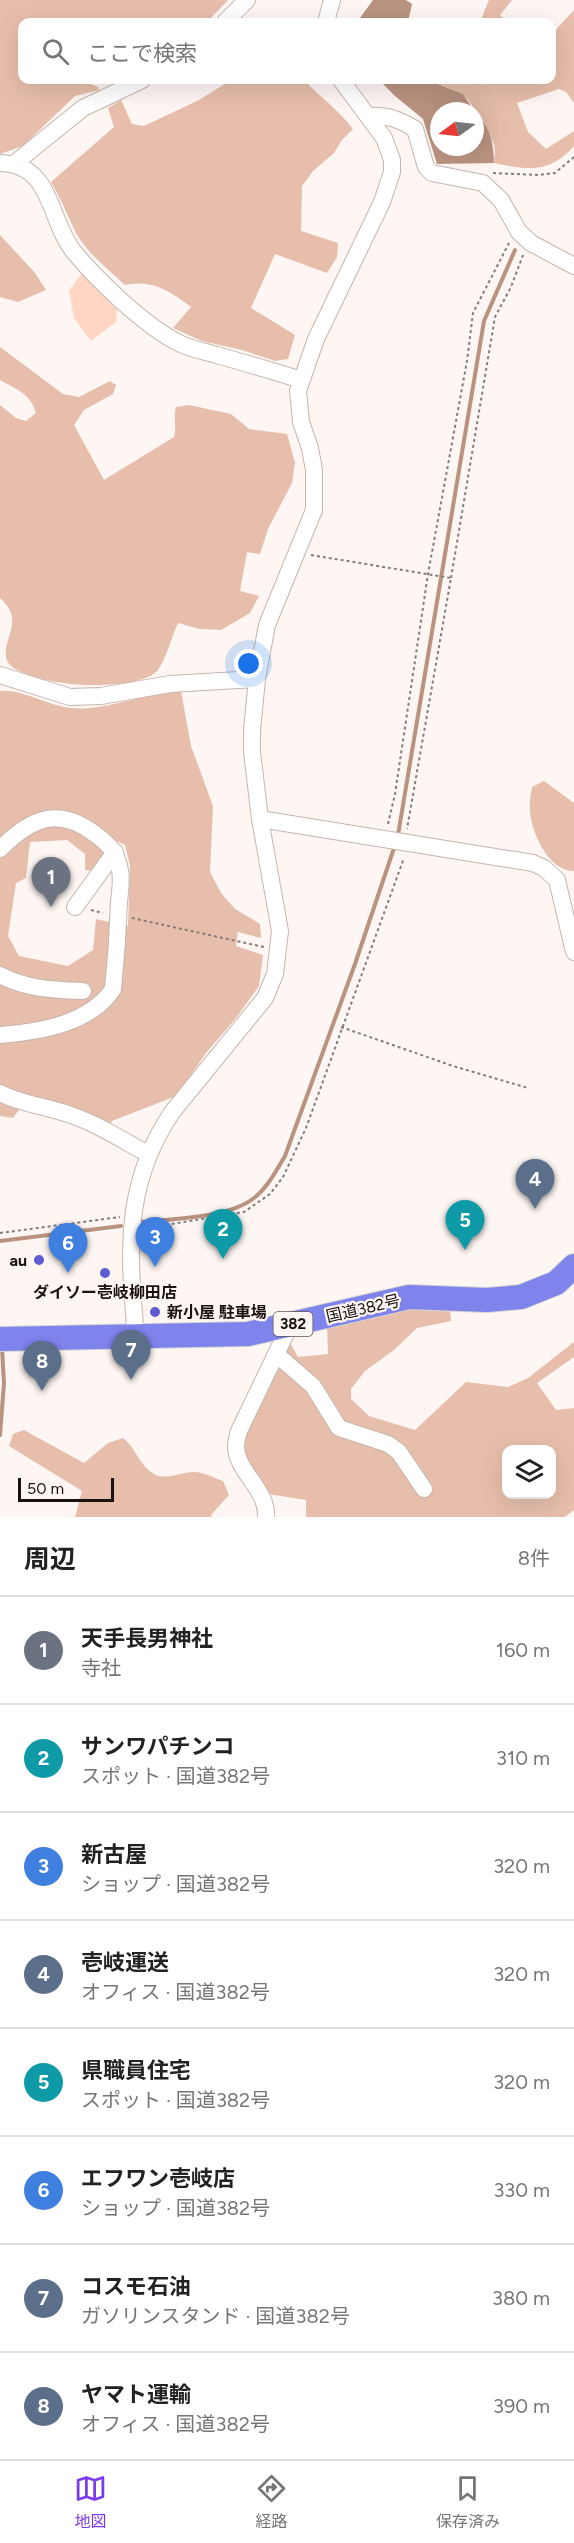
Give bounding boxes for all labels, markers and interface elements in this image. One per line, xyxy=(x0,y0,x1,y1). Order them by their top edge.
search box xyxy=(18,18,556,84)
icon: search xyxy=(39,35,72,68)
text: ここで検索 xyxy=(87,40,197,67)
north arrow xyxy=(430,102,484,156)
your location xyxy=(234,649,263,678)
pin: 1 xyxy=(32,858,70,907)
pin: 4 xyxy=(516,1160,554,1209)
pin: 5 xyxy=(446,1200,484,1250)
pin: 2 xyxy=(204,1210,242,1259)
pin: 3 xyxy=(136,1218,174,1267)
pin: 6 xyxy=(48,1224,88,1273)
place label: au xyxy=(9,1251,27,1270)
marker: au xyxy=(32,1253,46,1267)
marker: ダイソー壱岐柳田店 xyxy=(98,1266,112,1280)
place label: ダイソー壱岐柳田店 xyxy=(33,1283,177,1302)
street label: 国道382号 xyxy=(324,1291,402,1326)
place label: 新小屋 駐車場 xyxy=(167,1303,267,1322)
marker: 新小屋 駐車場 xyxy=(148,1305,162,1319)
road number: 382 xyxy=(274,1312,312,1336)
pin: 7 xyxy=(112,1330,150,1380)
pin: 8 xyxy=(22,1342,62,1391)
map controls xyxy=(502,1445,556,1499)
button: layers xyxy=(502,1445,556,1499)
scale bar xyxy=(18,1475,114,1502)
text: 50 m xyxy=(27,1479,64,1498)
text: 周辺 xyxy=(24,1543,76,1575)
text: 8件 xyxy=(518,1546,550,1570)
text: 天手長男神社 xyxy=(81,1625,213,1652)
text: 1 xyxy=(39,1638,48,1662)
text: 160 m xyxy=(496,1638,550,1662)
text: 寺社 xyxy=(81,1656,121,1680)
text: サンワパチンコ xyxy=(81,1733,235,1760)
text: 2 xyxy=(38,1746,49,1770)
text: 310 m xyxy=(496,1746,550,1770)
text: スポット · 国道382号 xyxy=(81,1764,270,1788)
text: 新古屋 xyxy=(81,1841,147,1868)
text: 3 xyxy=(38,1854,49,1878)
text: 320 m xyxy=(493,1854,550,1878)
text: ショップ · 国道382号 xyxy=(81,1872,270,1896)
text: 壱岐運送 xyxy=(81,1949,169,1976)
text: 4 xyxy=(37,1962,50,1986)
text: 320 m xyxy=(493,1962,550,1986)
text: オフィス · 国道382号 xyxy=(81,1980,270,2004)
text: 県職員住宅 xyxy=(81,2057,191,2084)
text: 5 xyxy=(38,2070,49,2094)
text: 320 m xyxy=(493,2070,550,2094)
text: スポット · 国道382号 xyxy=(81,2088,270,2112)
text: エフワン壱岐店 xyxy=(81,2165,235,2192)
text: 6 xyxy=(38,2178,49,2202)
text: 330 m xyxy=(493,2178,550,2202)
text: ショップ · 国道382号 xyxy=(81,2196,270,2220)
text: コスモ石油 xyxy=(81,2273,191,2300)
text: 7 xyxy=(38,2286,49,2310)
text: 380 m xyxy=(492,2286,550,2310)
text: ガソリンスタンド · 国道382号 xyxy=(81,2304,350,2328)
text: ヤマト運輸 xyxy=(81,2381,191,2408)
text: 8 xyxy=(37,2394,50,2418)
text: 390 m xyxy=(493,2394,550,2418)
text: オフィス · 国道382号 xyxy=(81,2412,270,2436)
tab: 地図 xyxy=(74,2472,107,2532)
tab: 経路 xyxy=(255,2472,288,2532)
tab: 保存済み xyxy=(436,2472,500,2532)

